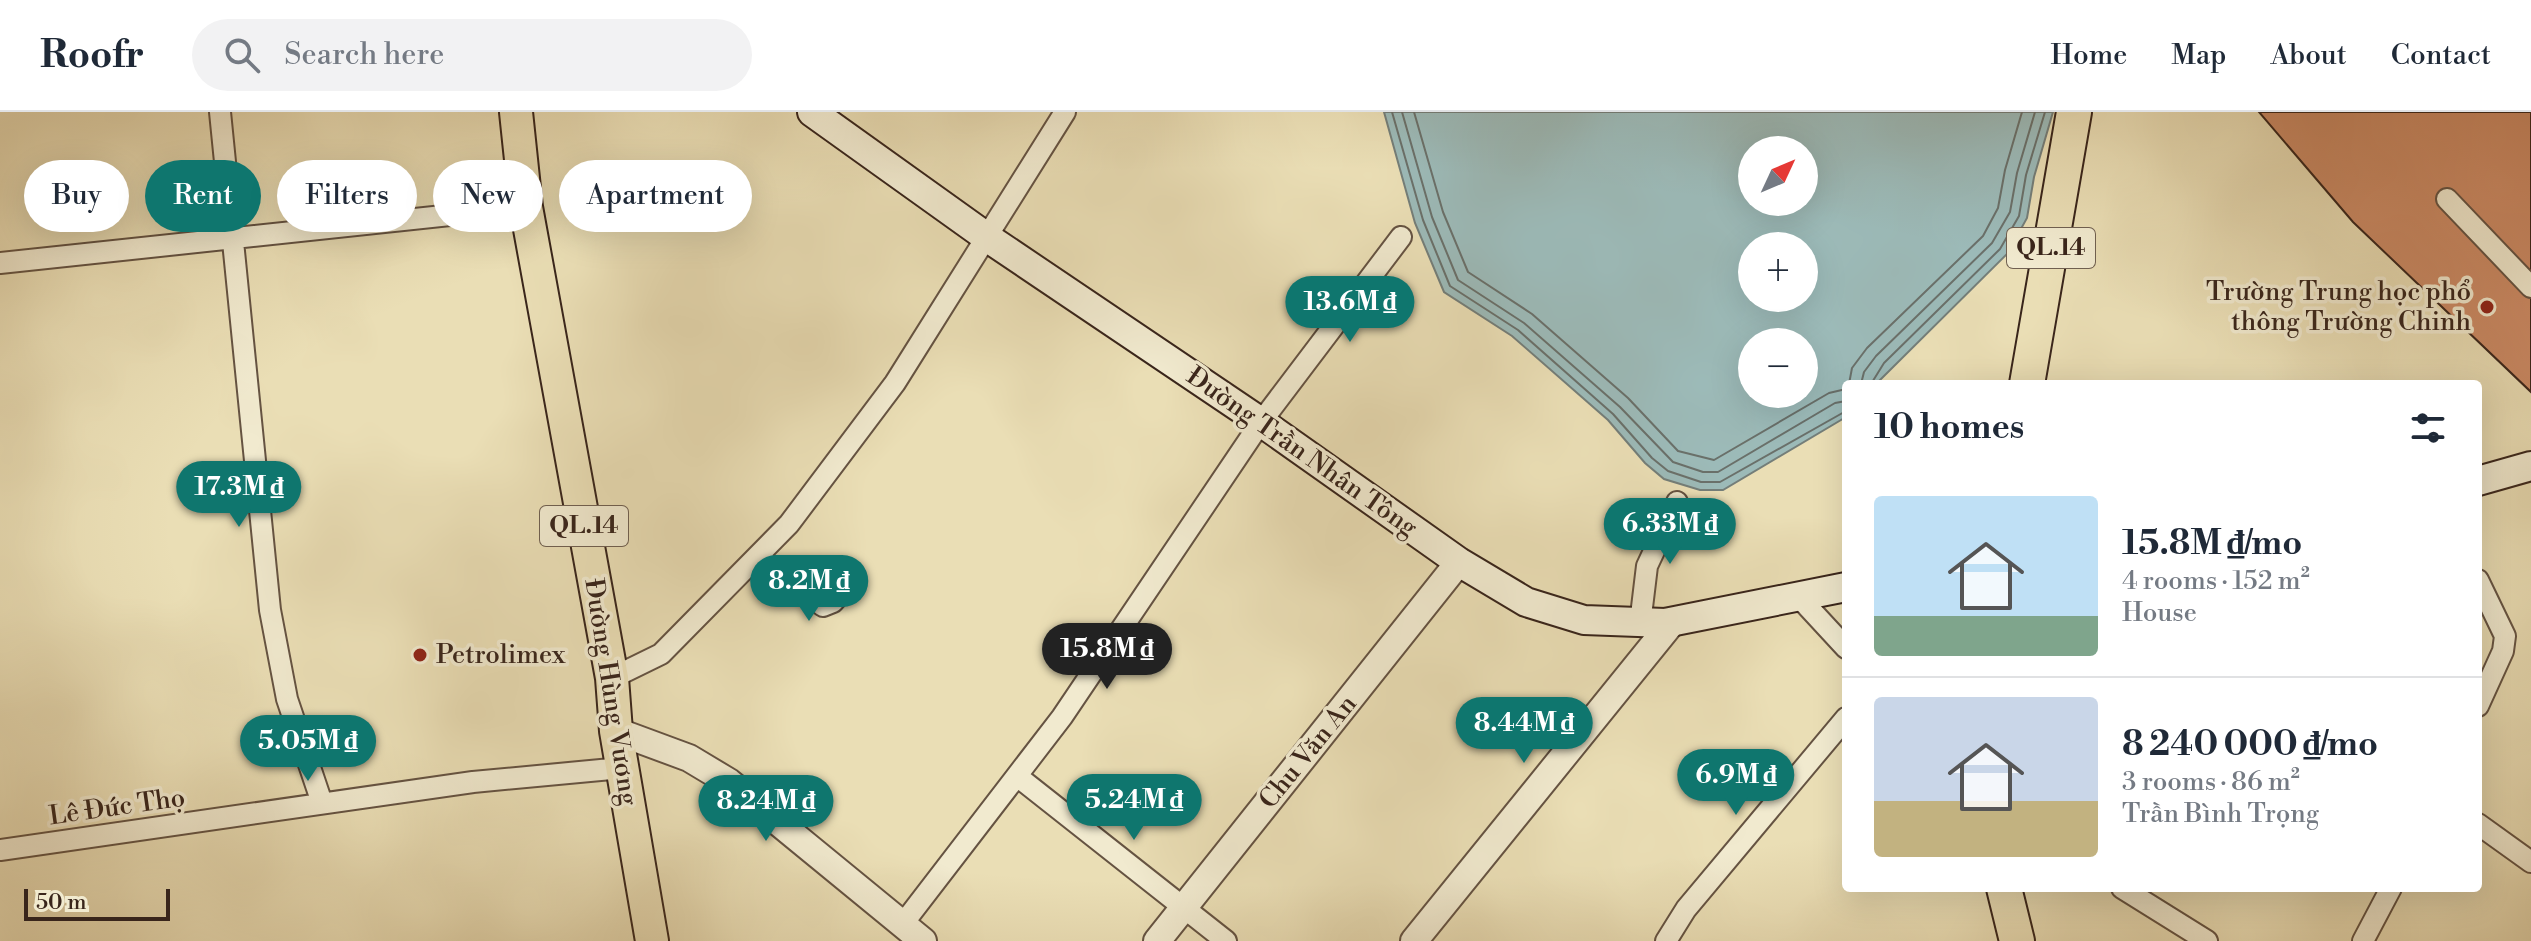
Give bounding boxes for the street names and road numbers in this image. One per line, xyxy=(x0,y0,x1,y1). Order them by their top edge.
road number: QL.14 xyxy=(2007,228,2095,268)
street label: Đường Trần Nhân Tông xyxy=(1180,360,1424,544)
road number: QL.14 xyxy=(540,506,628,546)
street label: Đường Hùng Vương xyxy=(577,576,645,808)
street label: Chu Văn An xyxy=(1252,689,1364,815)
street label: Lê Đức Thọ xyxy=(47,782,187,832)

